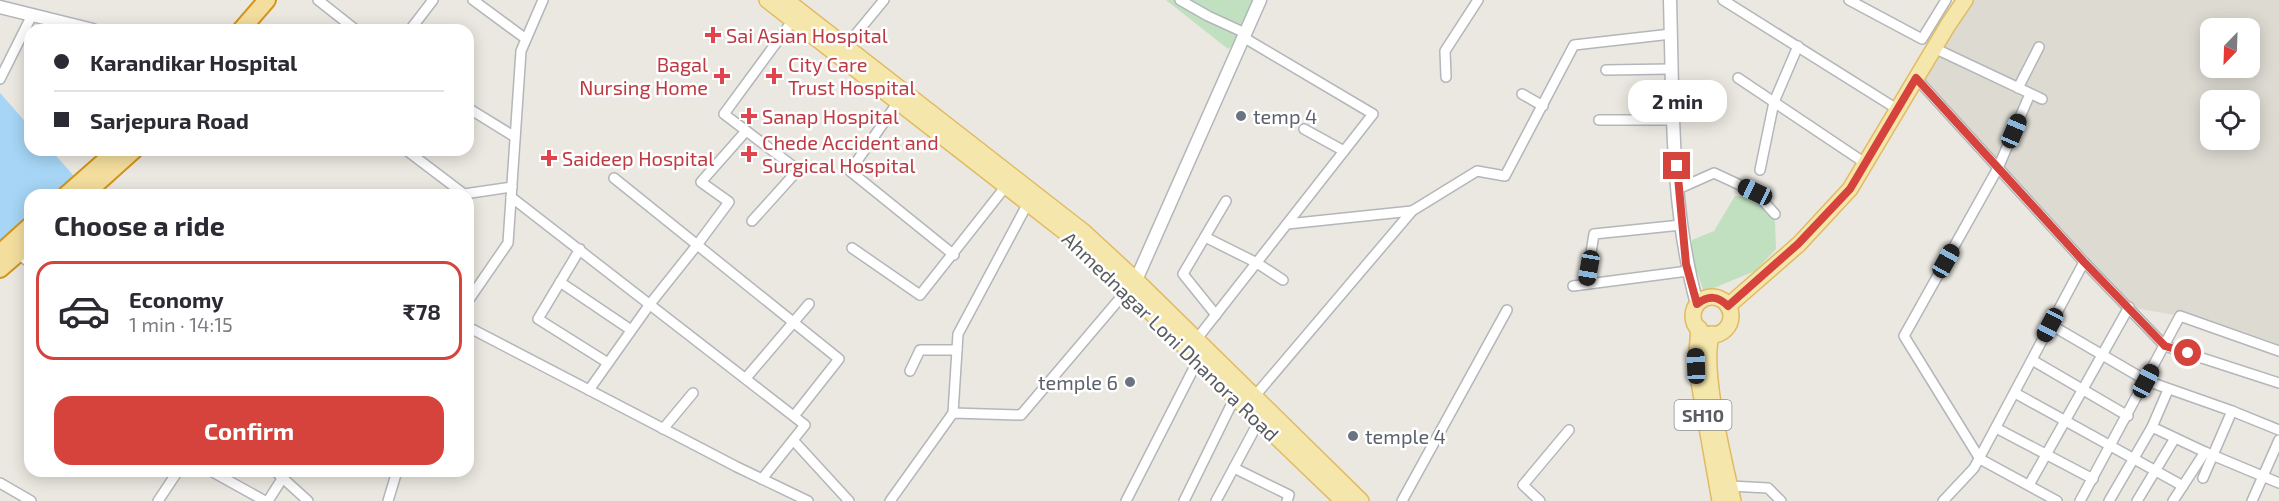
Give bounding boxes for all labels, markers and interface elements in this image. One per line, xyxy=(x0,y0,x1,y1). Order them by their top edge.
north arrow xyxy=(2200,18,2260,78)
map controls xyxy=(2200,18,2260,150)
place label: Sai Asian Hospital xyxy=(726,23,888,47)
marker: Sai Asian Hospital xyxy=(704,26,722,44)
text: Karandikar Hospital xyxy=(90,49,297,75)
place label: Bagal Nursing Home xyxy=(579,52,708,99)
place label: City Care Trust Hospital xyxy=(788,52,915,99)
marker: Bagal Nursing Home xyxy=(713,67,731,85)
marker: City Care Trust Hospital xyxy=(765,67,783,85)
callout: 2 min xyxy=(1628,79,1726,121)
text: 2 min xyxy=(1652,89,1703,113)
button: locate xyxy=(2200,90,2260,150)
place label: Sanap Hospital xyxy=(762,104,899,128)
place label: temp 4 xyxy=(1253,104,1317,128)
text: Sarjepura Road xyxy=(90,107,249,133)
marker: Sanap Hospital xyxy=(740,107,758,125)
marker: temp 4 xyxy=(1234,109,1248,123)
car xyxy=(1999,111,2029,151)
place label: Chede Accident and Surgical Hospital xyxy=(762,130,939,177)
marker: Chede Accident and Surgical Hospital xyxy=(740,145,758,163)
place label: Saideep Hospital xyxy=(562,146,714,170)
marker: Saideep Hospital xyxy=(540,149,558,167)
route end xyxy=(1663,152,1690,179)
car xyxy=(1735,176,1775,208)
text: Choose a ride xyxy=(54,209,225,241)
street label: Ahmednagar Loni Dhanora Road xyxy=(1058,226,1284,446)
car xyxy=(1929,241,1963,281)
car xyxy=(1577,249,1601,287)
icon: car xyxy=(57,284,111,338)
text: Economy xyxy=(129,286,224,312)
text: ₹78 xyxy=(403,298,441,324)
car xyxy=(2034,305,2066,345)
text: 1 min · 14:15 xyxy=(129,312,233,336)
route start xyxy=(2174,339,2201,366)
car xyxy=(1686,348,1706,384)
car xyxy=(2130,361,2162,401)
place label: temple 6 xyxy=(1038,370,1118,394)
marker: temple 6 xyxy=(1123,375,1137,389)
button: Confirm xyxy=(54,396,444,465)
road number: SH10 xyxy=(1674,400,1732,430)
place label: temple 4 xyxy=(1365,424,1446,448)
marker: temple 4 xyxy=(1346,429,1360,443)

